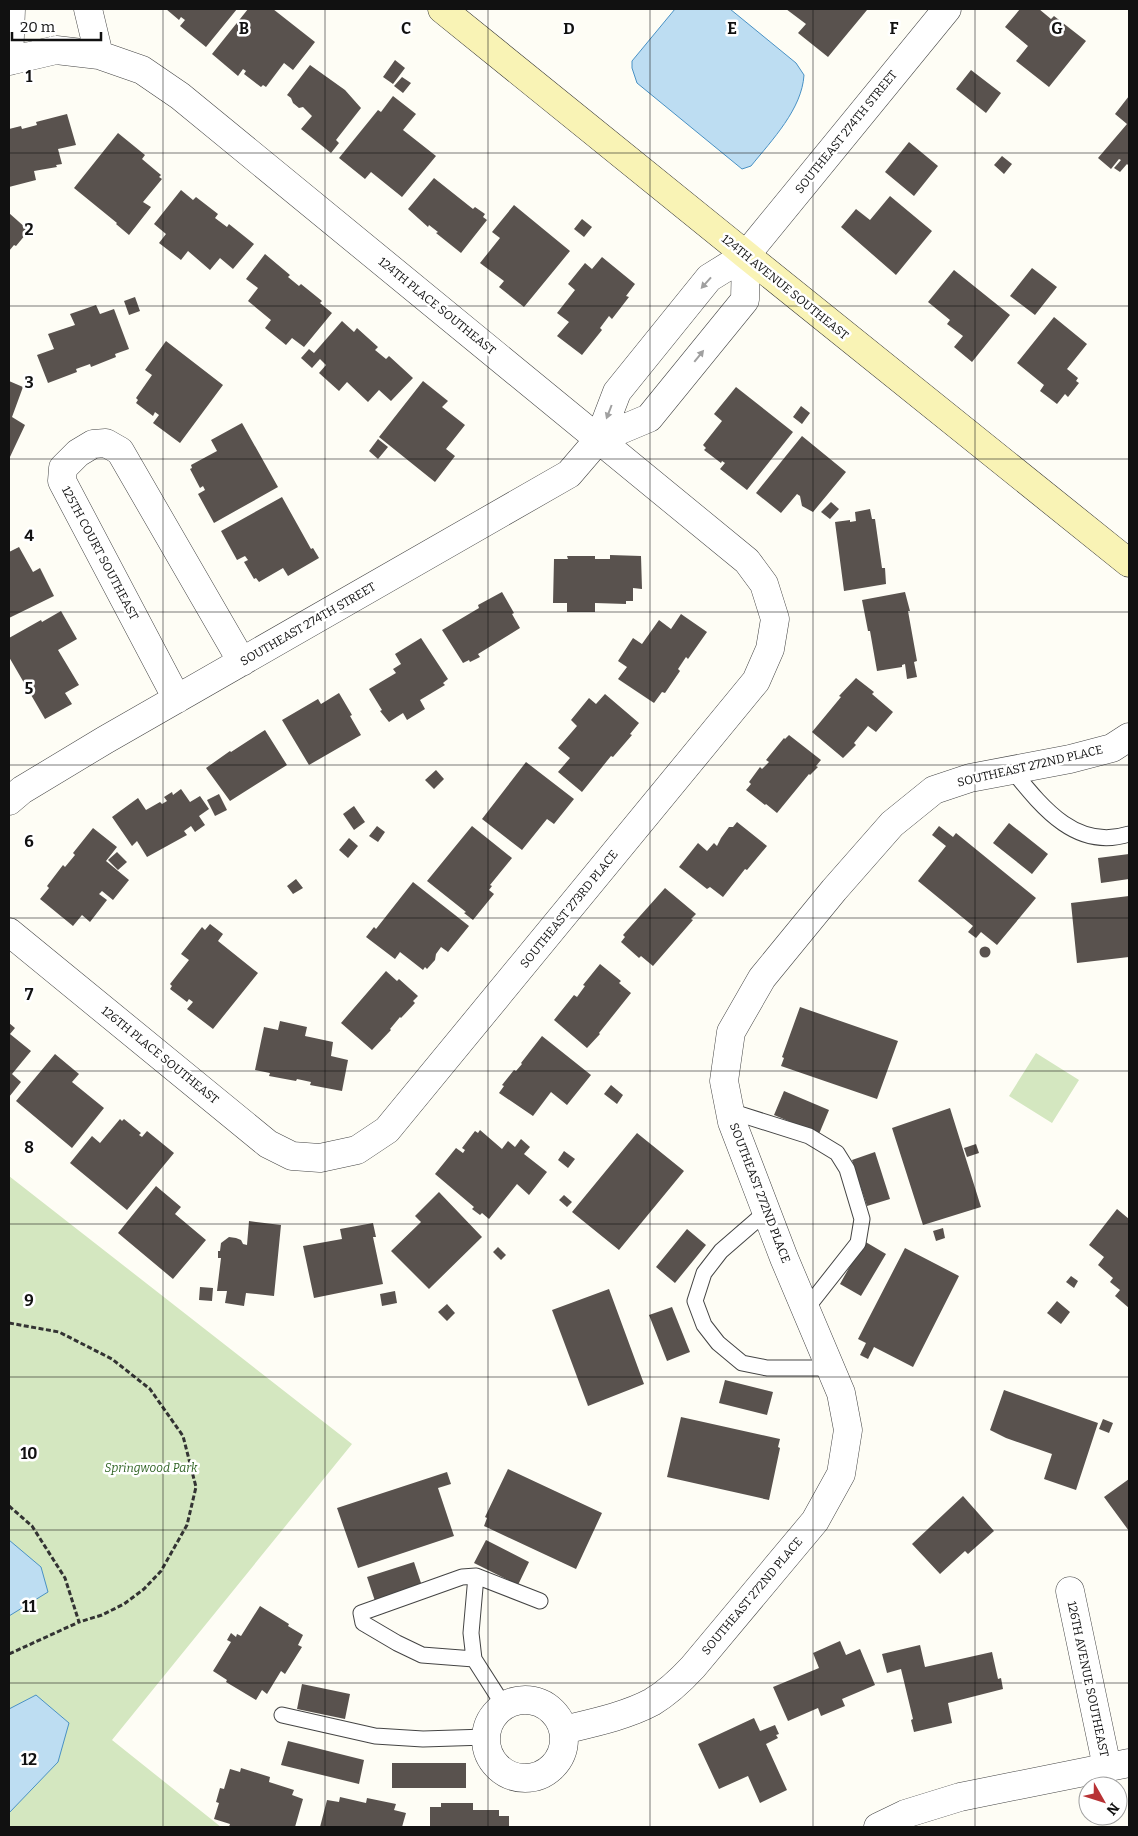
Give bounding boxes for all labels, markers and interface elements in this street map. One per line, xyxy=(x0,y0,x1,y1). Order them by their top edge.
scale bar xyxy=(12,10,101,42)
text: 20 m xyxy=(20,18,56,36)
text: B xyxy=(239,19,249,38)
text: C xyxy=(401,19,411,38)
text: D xyxy=(563,19,575,38)
text: E xyxy=(727,19,737,38)
text: F xyxy=(890,19,899,38)
text: G xyxy=(1051,19,1063,38)
text: 1 xyxy=(26,67,33,86)
street label: SOUTHEAST 274TH STREET xyxy=(792,68,900,196)
text: 2 xyxy=(24,220,34,239)
street label: 124TH AVENUE SOUTHEAST xyxy=(719,232,851,342)
street label: 124TH PLACE SOUTHEAST xyxy=(376,254,498,358)
one-way arrow xyxy=(700,276,711,289)
one-way arrow xyxy=(694,350,705,363)
text: 3 xyxy=(24,373,34,392)
one-way arrow xyxy=(605,405,612,420)
street label: 125TH COURT SOUTHEAST xyxy=(59,484,141,622)
text: 4 xyxy=(24,526,34,545)
street label: SOUTHEAST 274TH STREET xyxy=(238,579,378,669)
text: 5 xyxy=(25,679,34,698)
street label: SOUTHEAST 272ND PLACE xyxy=(956,742,1104,790)
text: 6 xyxy=(24,832,34,851)
street label: SOUTHEAST 273RD PLACE xyxy=(517,847,621,971)
text: 7 xyxy=(25,985,34,1004)
street label: 126TH PLACE SOUTHEAST xyxy=(99,1003,221,1107)
street label: SOUTHEAST 272ND PLACE xyxy=(727,1121,793,1265)
text: 8 xyxy=(24,1138,34,1157)
text: 9 xyxy=(24,1291,34,1310)
text: 10 xyxy=(20,1444,38,1463)
park label: Springwood Park xyxy=(105,1461,198,1475)
street label: SOUTHEAST 272ND PLACE xyxy=(699,1534,805,1658)
text: 11 xyxy=(22,1597,36,1616)
street label: 126TH AVENUE SOUTHEAST xyxy=(1065,1600,1111,1758)
text: 12 xyxy=(21,1750,37,1769)
north arrow xyxy=(1078,1776,1128,1826)
text: N xyxy=(1103,1799,1123,1819)

